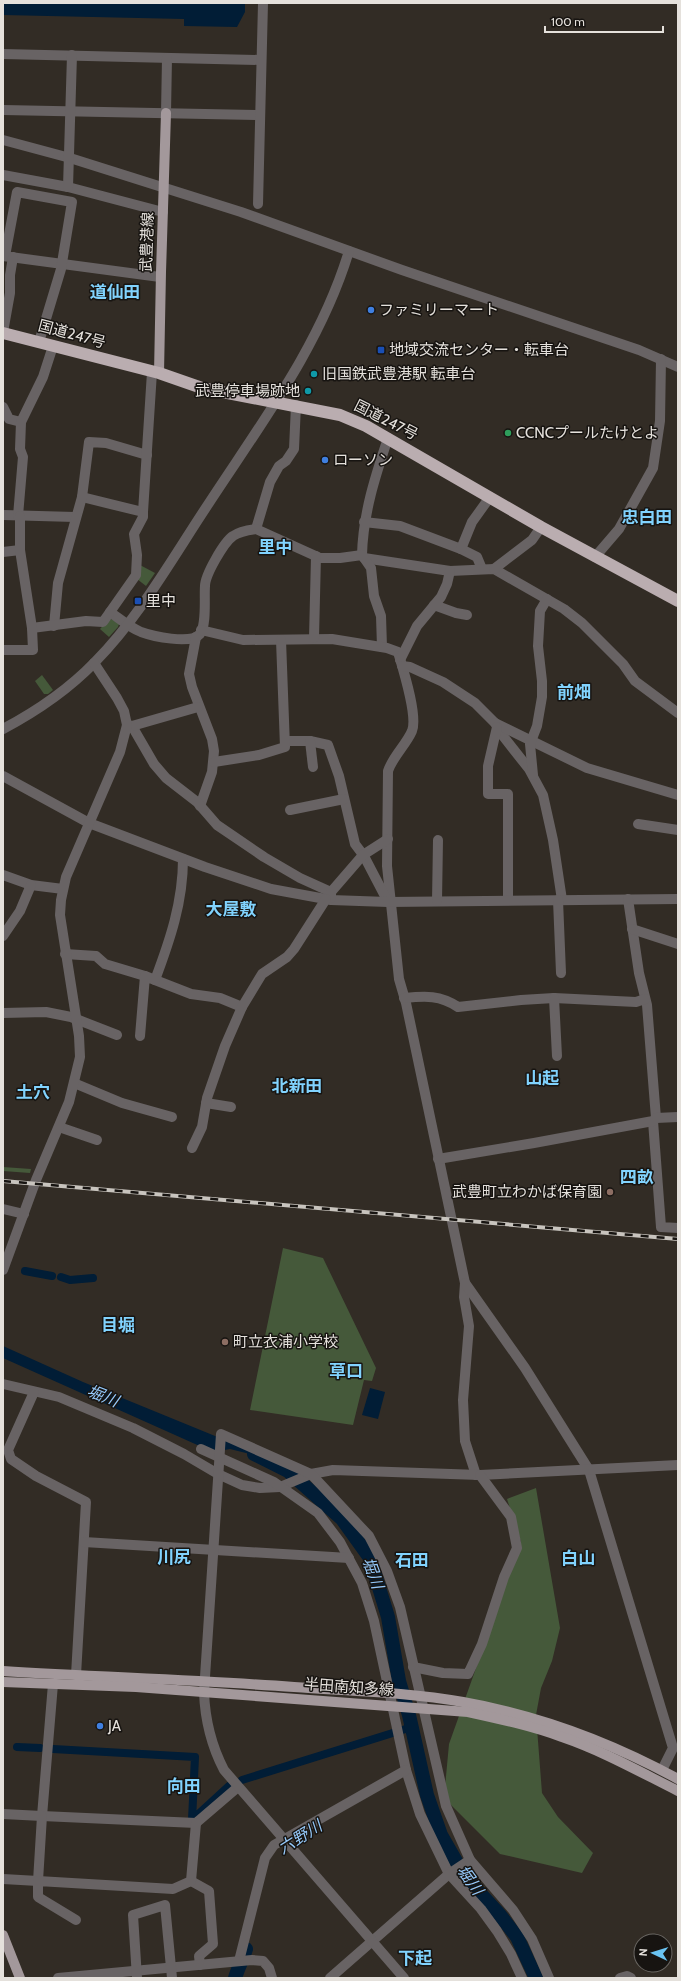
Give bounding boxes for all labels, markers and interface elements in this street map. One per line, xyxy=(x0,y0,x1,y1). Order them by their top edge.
scale bar xyxy=(545,8,663,34)
text: 100 m xyxy=(551,14,585,29)
street label: 武豊港線 xyxy=(137,212,157,272)
district label: 道仙田 xyxy=(90,282,141,302)
place label: ファミリーマート xyxy=(379,301,499,319)
marker: ファミリーマート xyxy=(366,305,376,315)
street label: 国道247号 xyxy=(36,316,108,352)
place label: 地域交流センター・転車台 xyxy=(389,341,569,359)
marker: 地域交流センター・転車台 xyxy=(376,345,386,355)
place label: 旧国鉄武豊港駅 転車台 xyxy=(322,365,475,383)
marker: 旧国鉄武豊港駅 転車台 xyxy=(309,369,319,379)
place label: 武豊停車場跡地 xyxy=(195,382,300,400)
marker: 武豊停車場跡地 xyxy=(303,386,313,396)
street label: 国道247号 xyxy=(351,396,421,444)
place label: CCNCプールたけとよ xyxy=(516,424,659,442)
marker: CCNCプールたけとよ xyxy=(503,428,513,438)
place label: ローソン xyxy=(333,451,393,469)
marker: ローソン xyxy=(320,455,330,465)
district label: 忠白田 xyxy=(622,507,673,527)
district label: 里中 xyxy=(258,537,292,557)
place label: 里中 xyxy=(146,592,176,610)
marker: 里中 xyxy=(133,596,143,606)
district label: 前畑 xyxy=(557,682,591,702)
district label: 大屋敷 xyxy=(206,899,257,919)
district label: 山起 xyxy=(525,1068,559,1088)
district label: 北新田 xyxy=(272,1076,323,1096)
district label: 土穴 xyxy=(16,1082,50,1102)
district label: 四畝 xyxy=(620,1167,654,1187)
place label: 武豊町立わかば保育園 xyxy=(452,1183,602,1201)
marker: 武豊町立わかば保育園 xyxy=(605,1187,615,1197)
district label: 目堀 xyxy=(101,1315,135,1335)
place label: 町立衣浦小学校 xyxy=(233,1333,338,1351)
marker: 町立衣浦小学校 xyxy=(220,1337,230,1347)
district label: 草口 xyxy=(329,1361,363,1381)
water label: 堀川 xyxy=(85,1381,123,1412)
district label: 川尻 xyxy=(157,1547,191,1567)
district label: 白山 xyxy=(561,1548,595,1568)
district label: 石田 xyxy=(395,1550,429,1570)
water label: 堀川 xyxy=(359,1555,388,1593)
street label: 半田南知多線 xyxy=(303,1675,395,1699)
place label: JA xyxy=(107,1717,122,1735)
marker: JA xyxy=(95,1721,105,1731)
district label: 向田 xyxy=(167,1776,201,1796)
water label: 六野川 xyxy=(275,1815,327,1858)
water label: 堀川 xyxy=(453,1861,488,1900)
north arrow xyxy=(633,1933,673,1973)
district label: 下起 xyxy=(398,1948,432,1968)
text: N xyxy=(636,1948,650,1957)

